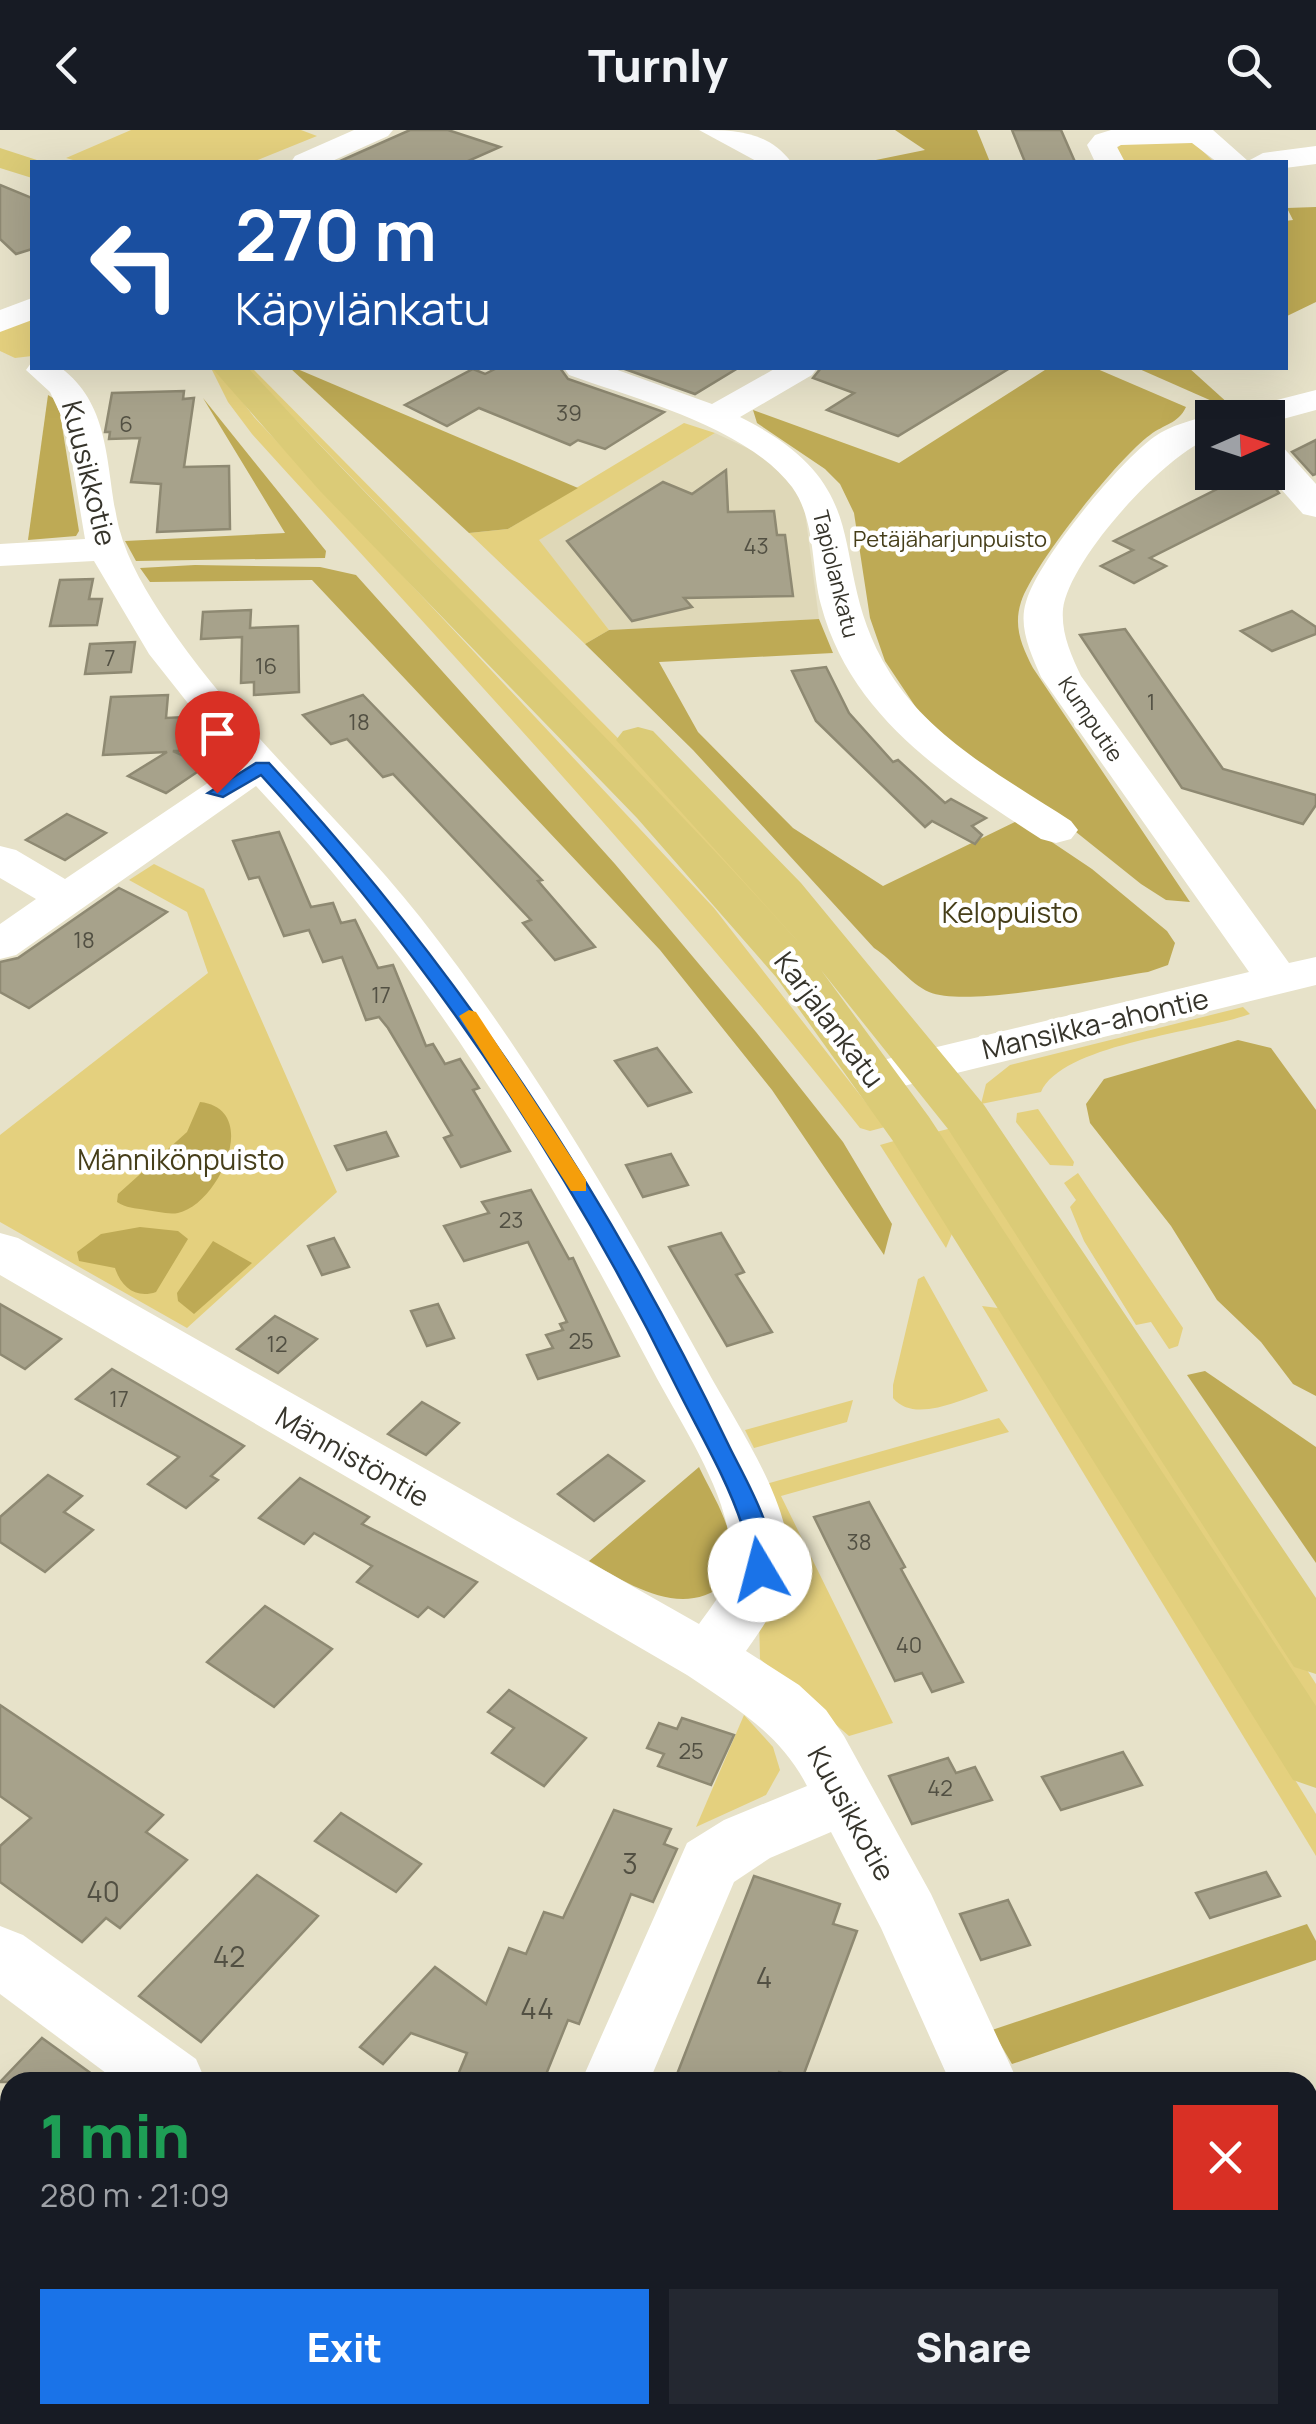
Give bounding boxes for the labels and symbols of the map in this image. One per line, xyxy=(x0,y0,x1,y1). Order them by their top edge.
street label: Kuusikkotie xyxy=(54,396,126,550)
house number: 39 xyxy=(556,398,582,428)
north arrow xyxy=(1195,400,1285,490)
house number: 6 xyxy=(119,409,133,439)
street label: Tapiolankatu xyxy=(806,507,866,641)
park label: Petäjäharjunpuisto xyxy=(853,524,1047,554)
house number: 43 xyxy=(743,531,769,561)
house number: 7 xyxy=(104,643,116,673)
house number: 16 xyxy=(255,651,277,681)
street label: Kumputie xyxy=(1051,670,1131,768)
house number: 1 xyxy=(1147,687,1155,717)
pin xyxy=(175,691,260,794)
house number: 18 xyxy=(348,707,370,737)
park label: Kelopuisto xyxy=(942,893,1078,931)
house number: 18 xyxy=(73,925,95,955)
street label: Karjalankatu xyxy=(766,943,894,1095)
street label: Mansikka-ahontie xyxy=(978,978,1212,1068)
house number: 17 xyxy=(371,980,391,1010)
park label: Männikönpuisto xyxy=(77,1140,285,1178)
house number: 23 xyxy=(499,1205,523,1235)
house number: 25 xyxy=(568,1326,594,1356)
house number: 12 xyxy=(266,1329,288,1359)
house number: 17 xyxy=(109,1384,129,1414)
street label: Männistöntie xyxy=(269,1397,437,1515)
position arrow xyxy=(708,1518,812,1622)
house number: 38 xyxy=(847,1527,871,1557)
house number: 40 xyxy=(896,1630,922,1660)
house number: 25 xyxy=(678,1736,704,1766)
street label: Kuusikkotie xyxy=(799,1739,905,1887)
house number: 42 xyxy=(927,1773,953,1803)
house number: 3 xyxy=(622,1844,638,1882)
house number: 40 xyxy=(86,1872,120,1910)
house number: 42 xyxy=(213,1937,245,1975)
house number: 4 xyxy=(756,1958,772,1996)
house number: 44 xyxy=(520,1989,554,2027)

